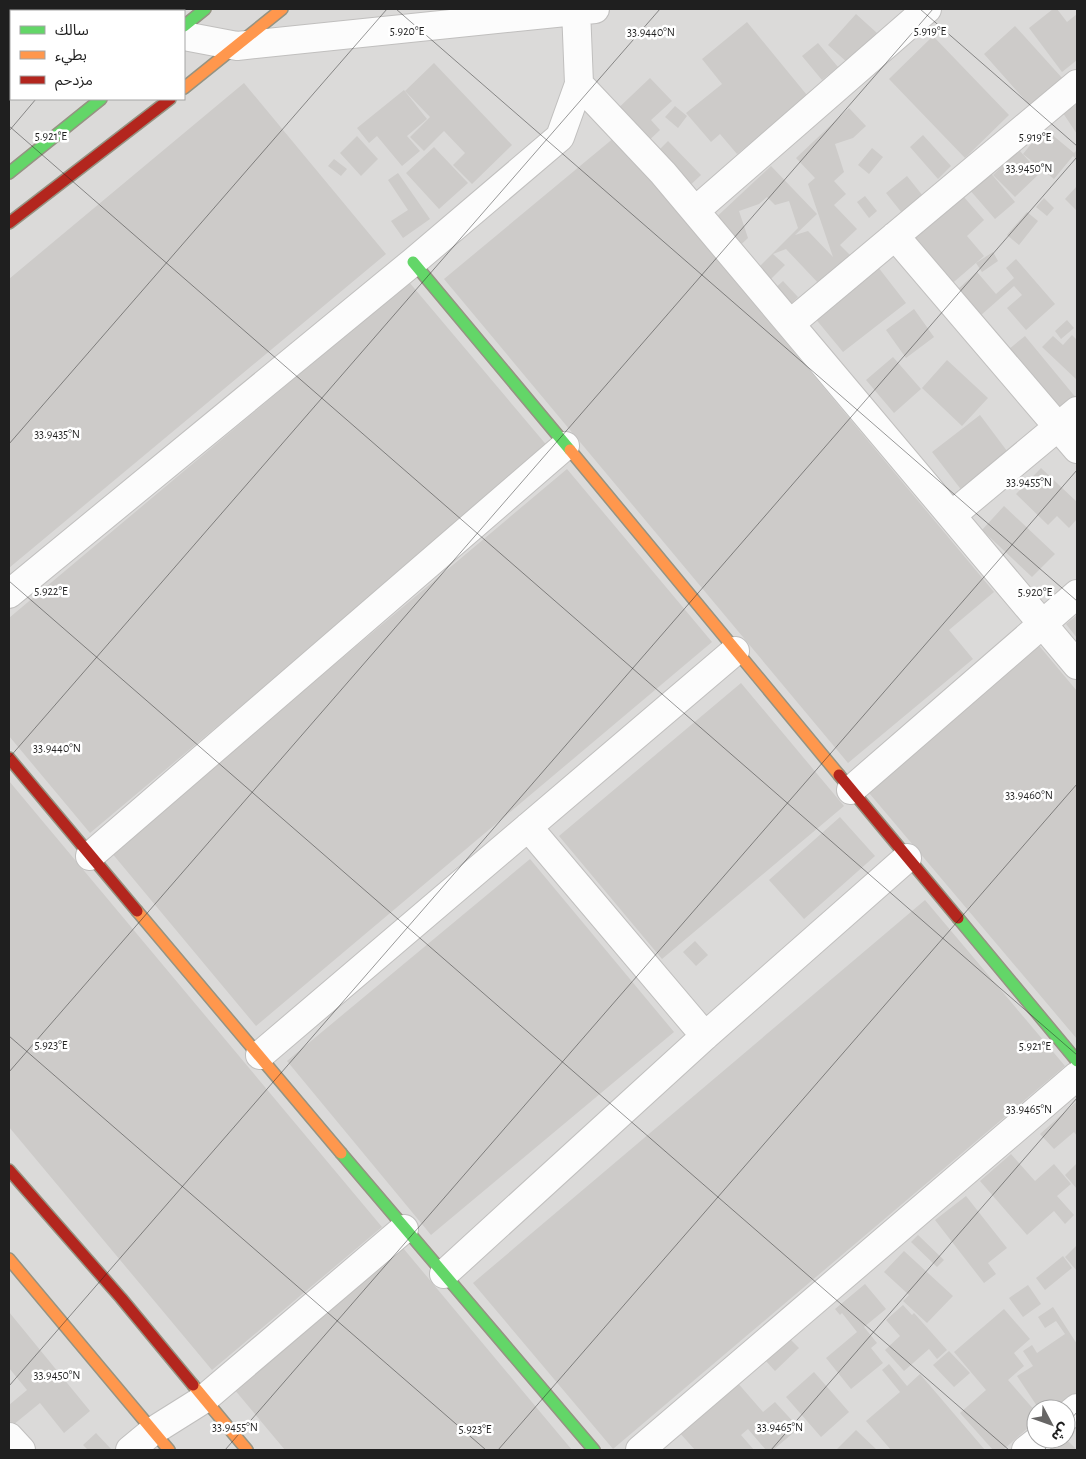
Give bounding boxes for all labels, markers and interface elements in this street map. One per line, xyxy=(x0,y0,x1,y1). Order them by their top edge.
legend xyxy=(10,10,185,100)
text: سالك xyxy=(55,23,89,38)
text: 5.920°E xyxy=(390,25,424,37)
text: 5.919°E xyxy=(914,25,946,37)
text: 33.9440°N xyxy=(627,26,675,38)
text: بطيء xyxy=(55,48,87,66)
text: مزدحم xyxy=(55,73,93,91)
text: 5.921°E xyxy=(35,130,67,142)
text: 5.919°E xyxy=(1019,131,1051,143)
text: 33.9450°N xyxy=(1005,162,1053,174)
text: 33.9435°N xyxy=(34,428,80,440)
text: 33.9455°N xyxy=(1006,476,1052,488)
text: 5.922°E xyxy=(34,585,68,597)
text: 5.920°E xyxy=(1018,586,1052,598)
text: 33.9440°N xyxy=(33,742,81,754)
text: 33.9460°N xyxy=(1005,789,1053,801)
text: 5.923°E xyxy=(34,1039,68,1051)
text: 5.921°E xyxy=(1019,1040,1051,1052)
text: 33.9465°N xyxy=(1006,1103,1052,1115)
text: 33.9450°N xyxy=(33,1369,81,1381)
north arrow xyxy=(1026,1399,1076,1449)
text: ش xyxy=(1048,1420,1072,1444)
text: 33.9455°N xyxy=(212,1421,258,1433)
text: 33.9465°N xyxy=(757,1421,803,1433)
text: 5.923°E xyxy=(458,1423,492,1435)

